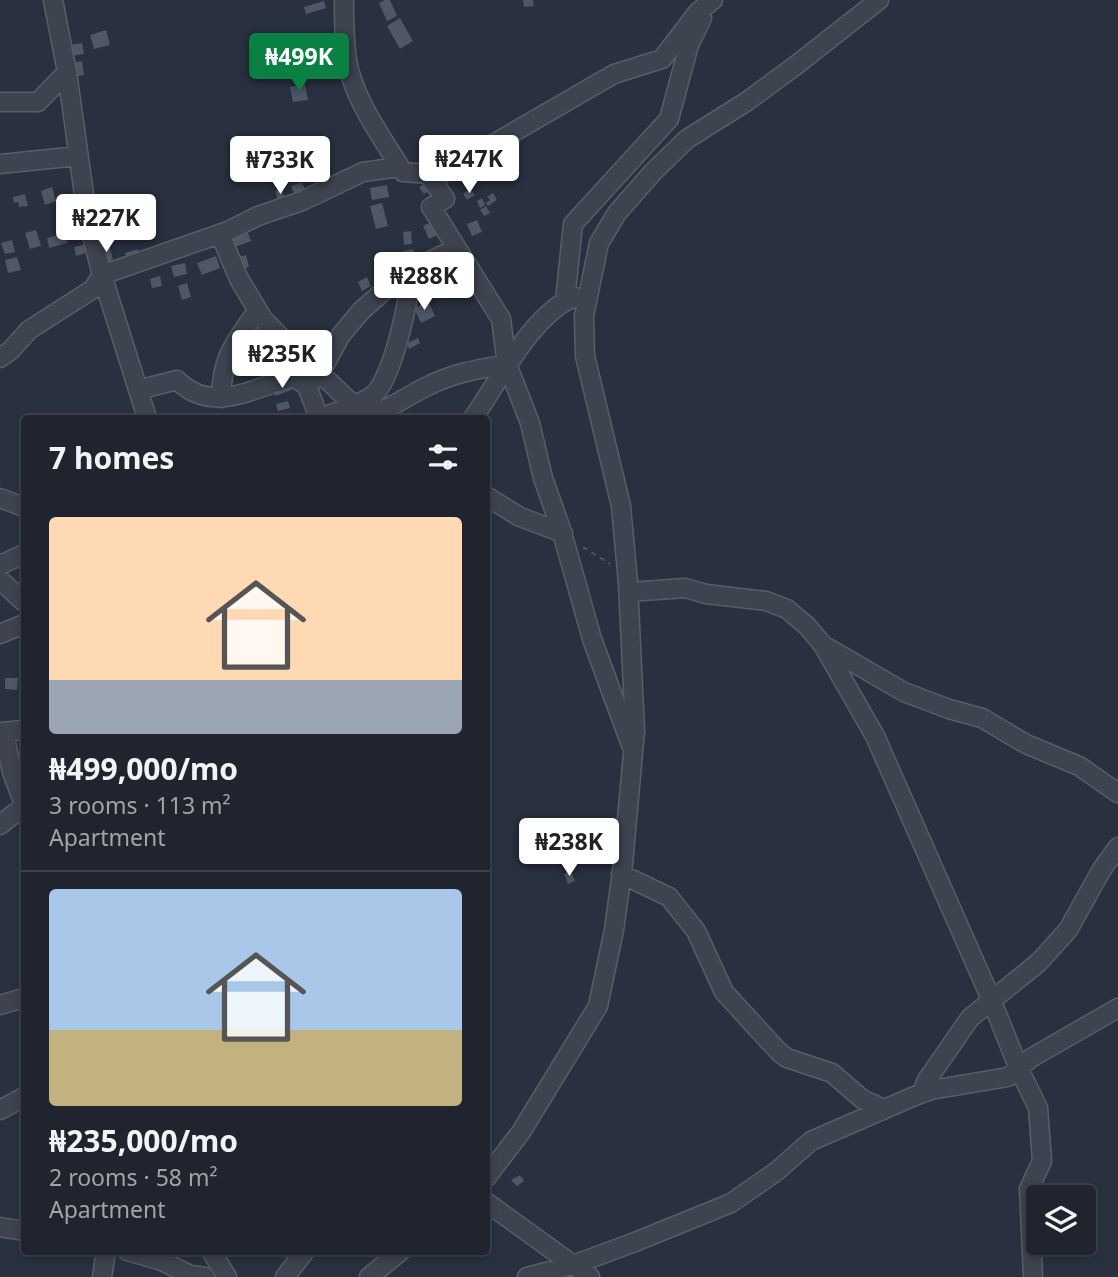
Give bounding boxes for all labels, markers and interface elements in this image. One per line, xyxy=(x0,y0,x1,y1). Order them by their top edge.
pin: ₦499K xyxy=(250,34,348,93)
text: ₦499K xyxy=(265,40,333,72)
pin: ₦733K xyxy=(231,136,329,196)
pin: ₦247K xyxy=(420,136,518,195)
text: ₦247K xyxy=(435,142,503,174)
text: ₦733K xyxy=(246,143,314,175)
pin: ₦227K xyxy=(57,194,155,254)
text: ₦227K xyxy=(72,201,140,233)
pin: ₦288K xyxy=(375,252,473,312)
text: ₦288K xyxy=(390,259,458,291)
pin: ₦235K xyxy=(233,330,331,390)
text: ₦235K xyxy=(248,337,316,369)
text: 7 homes xyxy=(49,437,174,478)
icon: filters xyxy=(424,438,462,476)
icon: home xyxy=(193,562,319,688)
text: ₦499,000/mo xyxy=(49,748,238,789)
text: 3 rooms · 113 m² xyxy=(49,789,231,821)
pin: ₦238K xyxy=(520,818,618,878)
text: Apartment xyxy=(49,821,166,853)
text: ₦238K xyxy=(535,825,603,857)
icon: home xyxy=(193,934,319,1060)
text: ₦235,000/mo xyxy=(49,1120,238,1161)
text: 2 rooms · 58 m² xyxy=(49,1161,218,1193)
map controls xyxy=(1026,1185,1096,1255)
button: layers xyxy=(1026,1185,1096,1255)
text: Apartment xyxy=(49,1193,166,1225)

